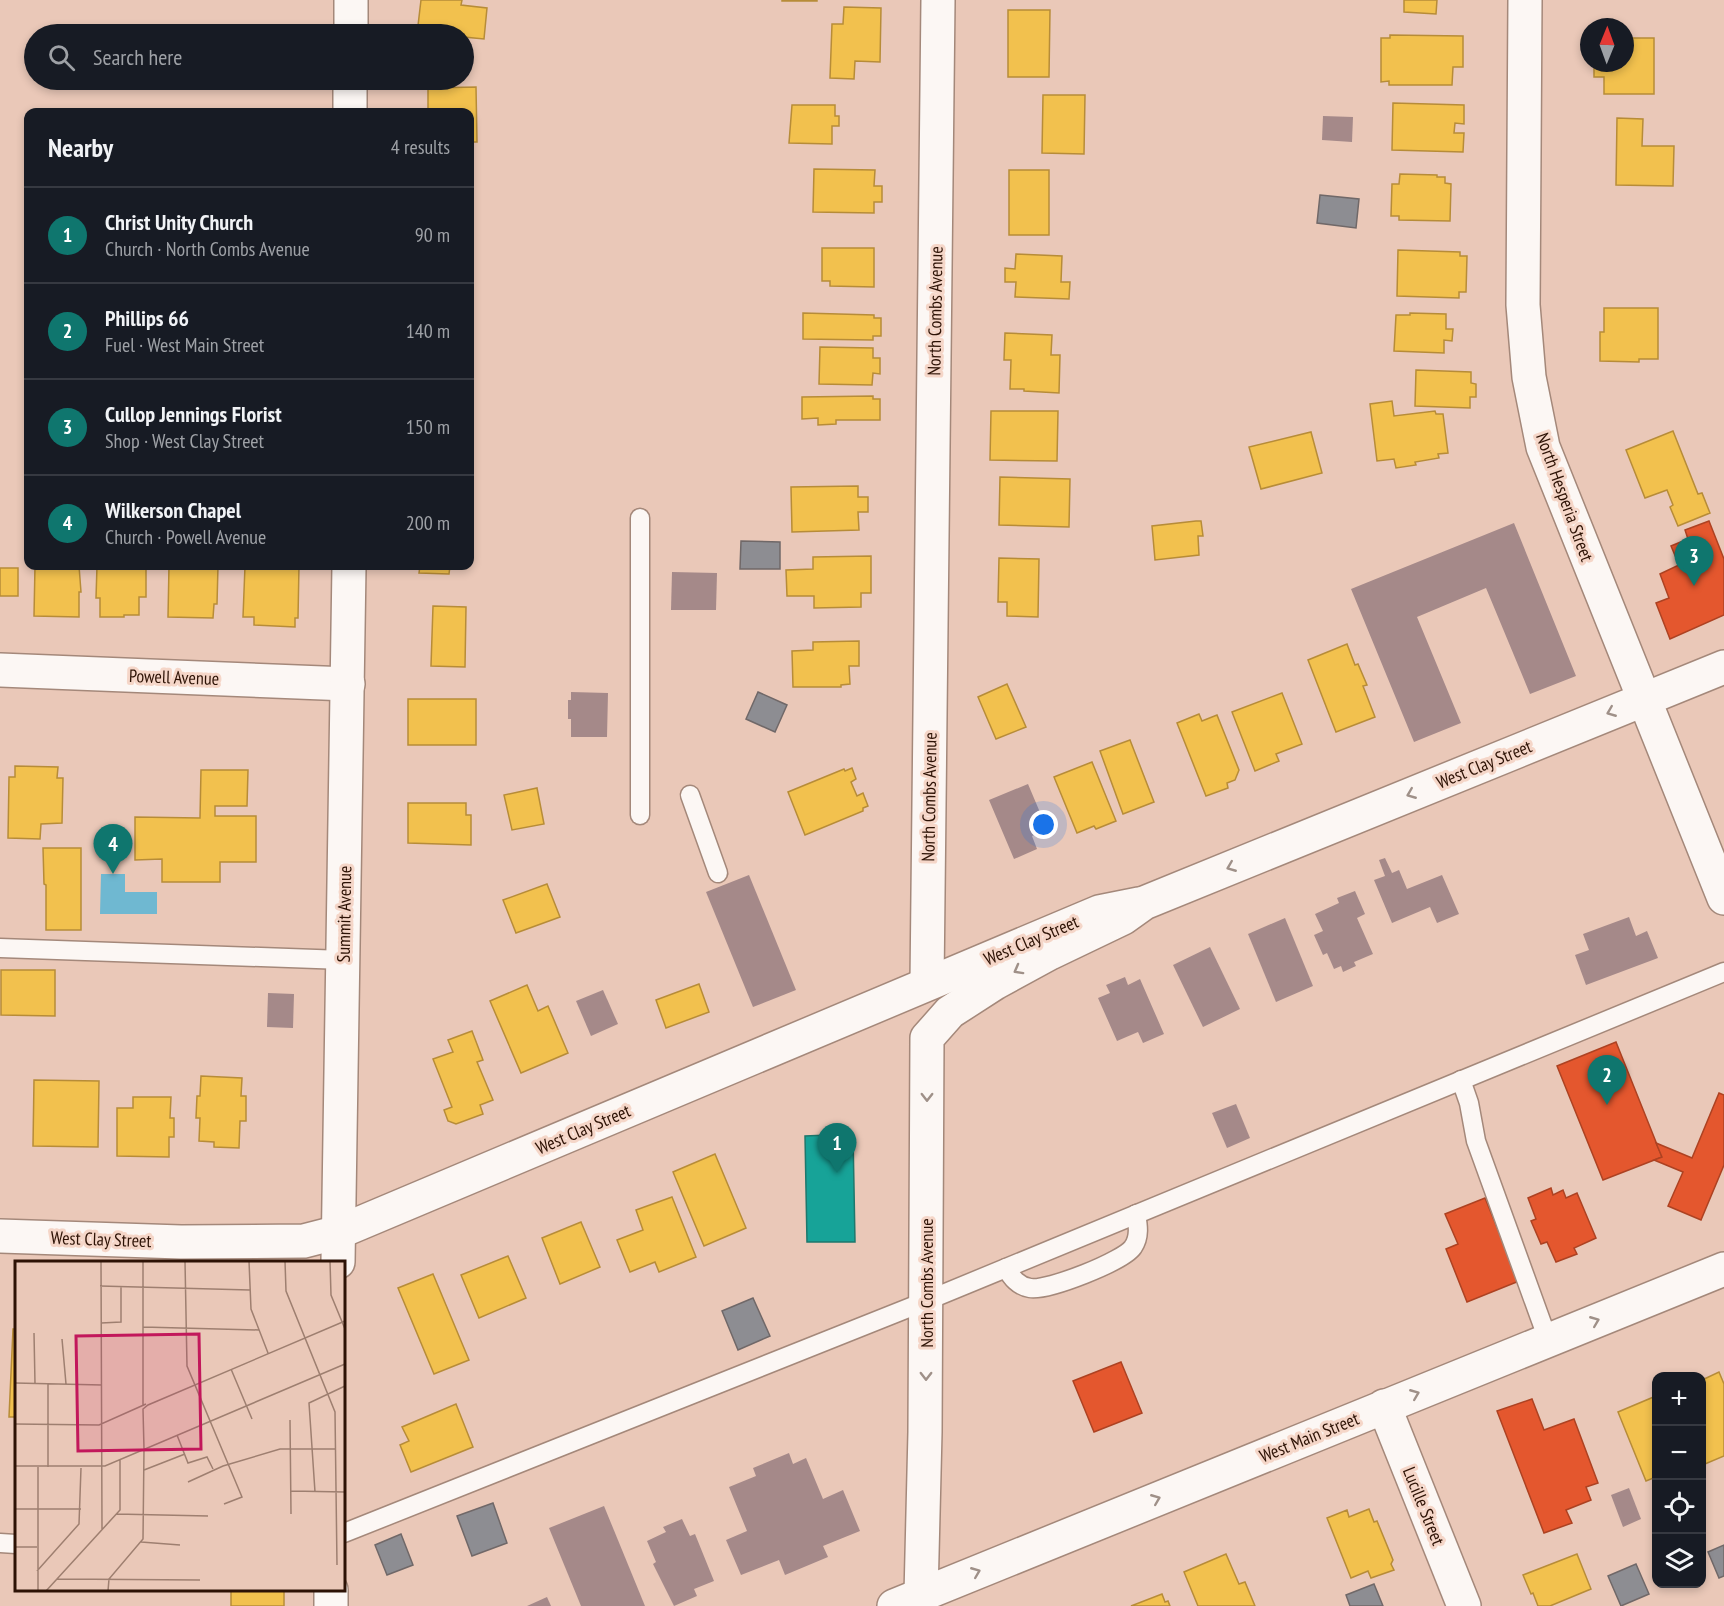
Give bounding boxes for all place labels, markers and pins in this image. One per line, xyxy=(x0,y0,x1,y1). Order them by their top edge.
pin: 3 xyxy=(1674,536,1714,586)
pin: 4 xyxy=(94,824,132,874)
pin: 2 xyxy=(1588,1056,1626,1105)
pin: 1 xyxy=(818,1124,856,1173)

